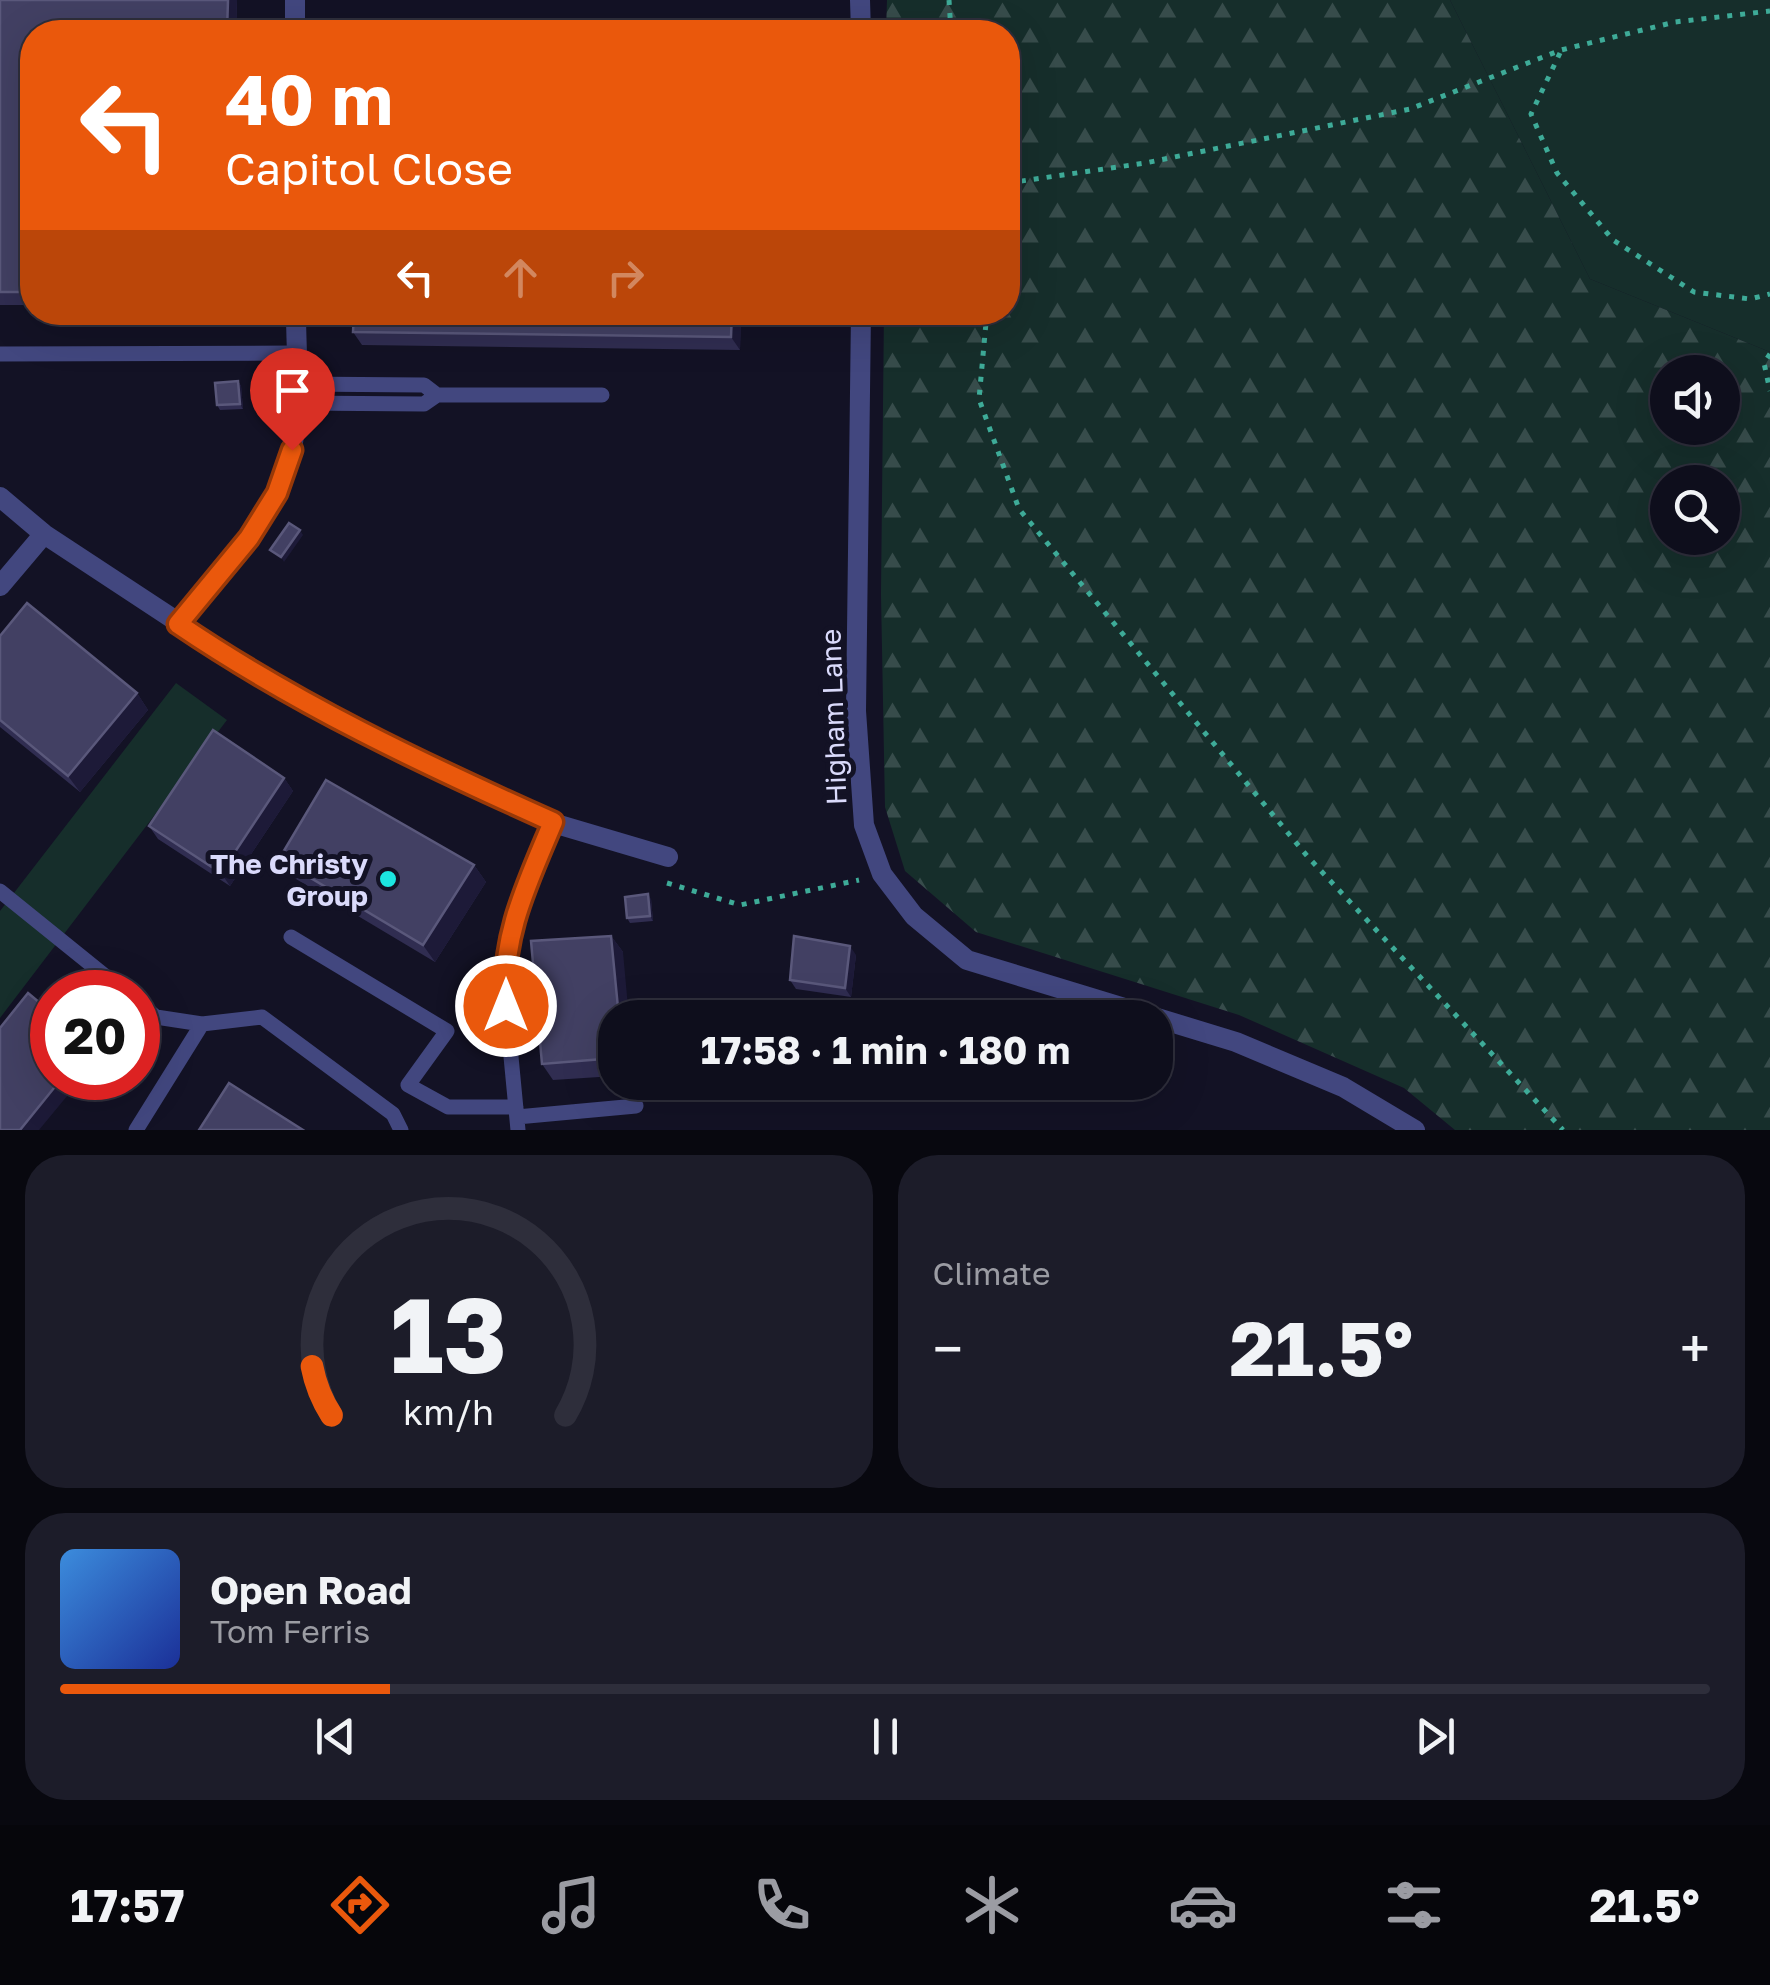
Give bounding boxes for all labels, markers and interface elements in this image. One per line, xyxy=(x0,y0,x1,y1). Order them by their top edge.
text: 40 m xyxy=(225,56,393,140)
icon: left xyxy=(60,60,190,190)
text: Capitol Close xyxy=(225,141,513,195)
icon: left xyxy=(388,250,443,305)
icon: ahead xyxy=(493,250,548,305)
icon: right xyxy=(598,250,653,305)
pin xyxy=(250,348,335,451)
map controls xyxy=(1650,355,1740,555)
button: sound xyxy=(1650,355,1740,445)
icon: arrive xyxy=(265,363,320,418)
button: search xyxy=(1650,465,1740,555)
street label: Higham Lane xyxy=(813,628,853,806)
place label: The Christy Group xyxy=(210,847,368,912)
marker: The Christy Group xyxy=(377,868,399,890)
position arrow xyxy=(454,954,558,1058)
speed limit sign: 20 xyxy=(30,970,160,1100)
text: 17:58 · 1 min · 180 m xyxy=(701,1027,1070,1072)
text: Climate xyxy=(933,1254,1051,1292)
text: 13 xyxy=(390,1271,507,1396)
text: 21.5° xyxy=(1230,1302,1413,1393)
text: − xyxy=(933,1315,963,1381)
text: + xyxy=(1680,1315,1710,1381)
text: km/h xyxy=(403,1390,494,1433)
text: Open Road xyxy=(210,1567,412,1612)
text: Tom Ferris xyxy=(210,1612,370,1650)
icon: previous xyxy=(308,1709,363,1764)
icon: pause xyxy=(858,1709,913,1764)
icon: next xyxy=(1408,1709,1463,1764)
icon: directions xyxy=(325,1870,395,1940)
icon: music xyxy=(536,1870,606,1940)
icon: phone xyxy=(747,1870,817,1940)
icon: climate xyxy=(957,1870,1027,1940)
icon: car xyxy=(1168,1870,1238,1940)
icon: filters xyxy=(1379,1870,1449,1940)
text: 17:57 xyxy=(70,1878,184,1932)
text: 21.5° xyxy=(1590,1878,1700,1932)

